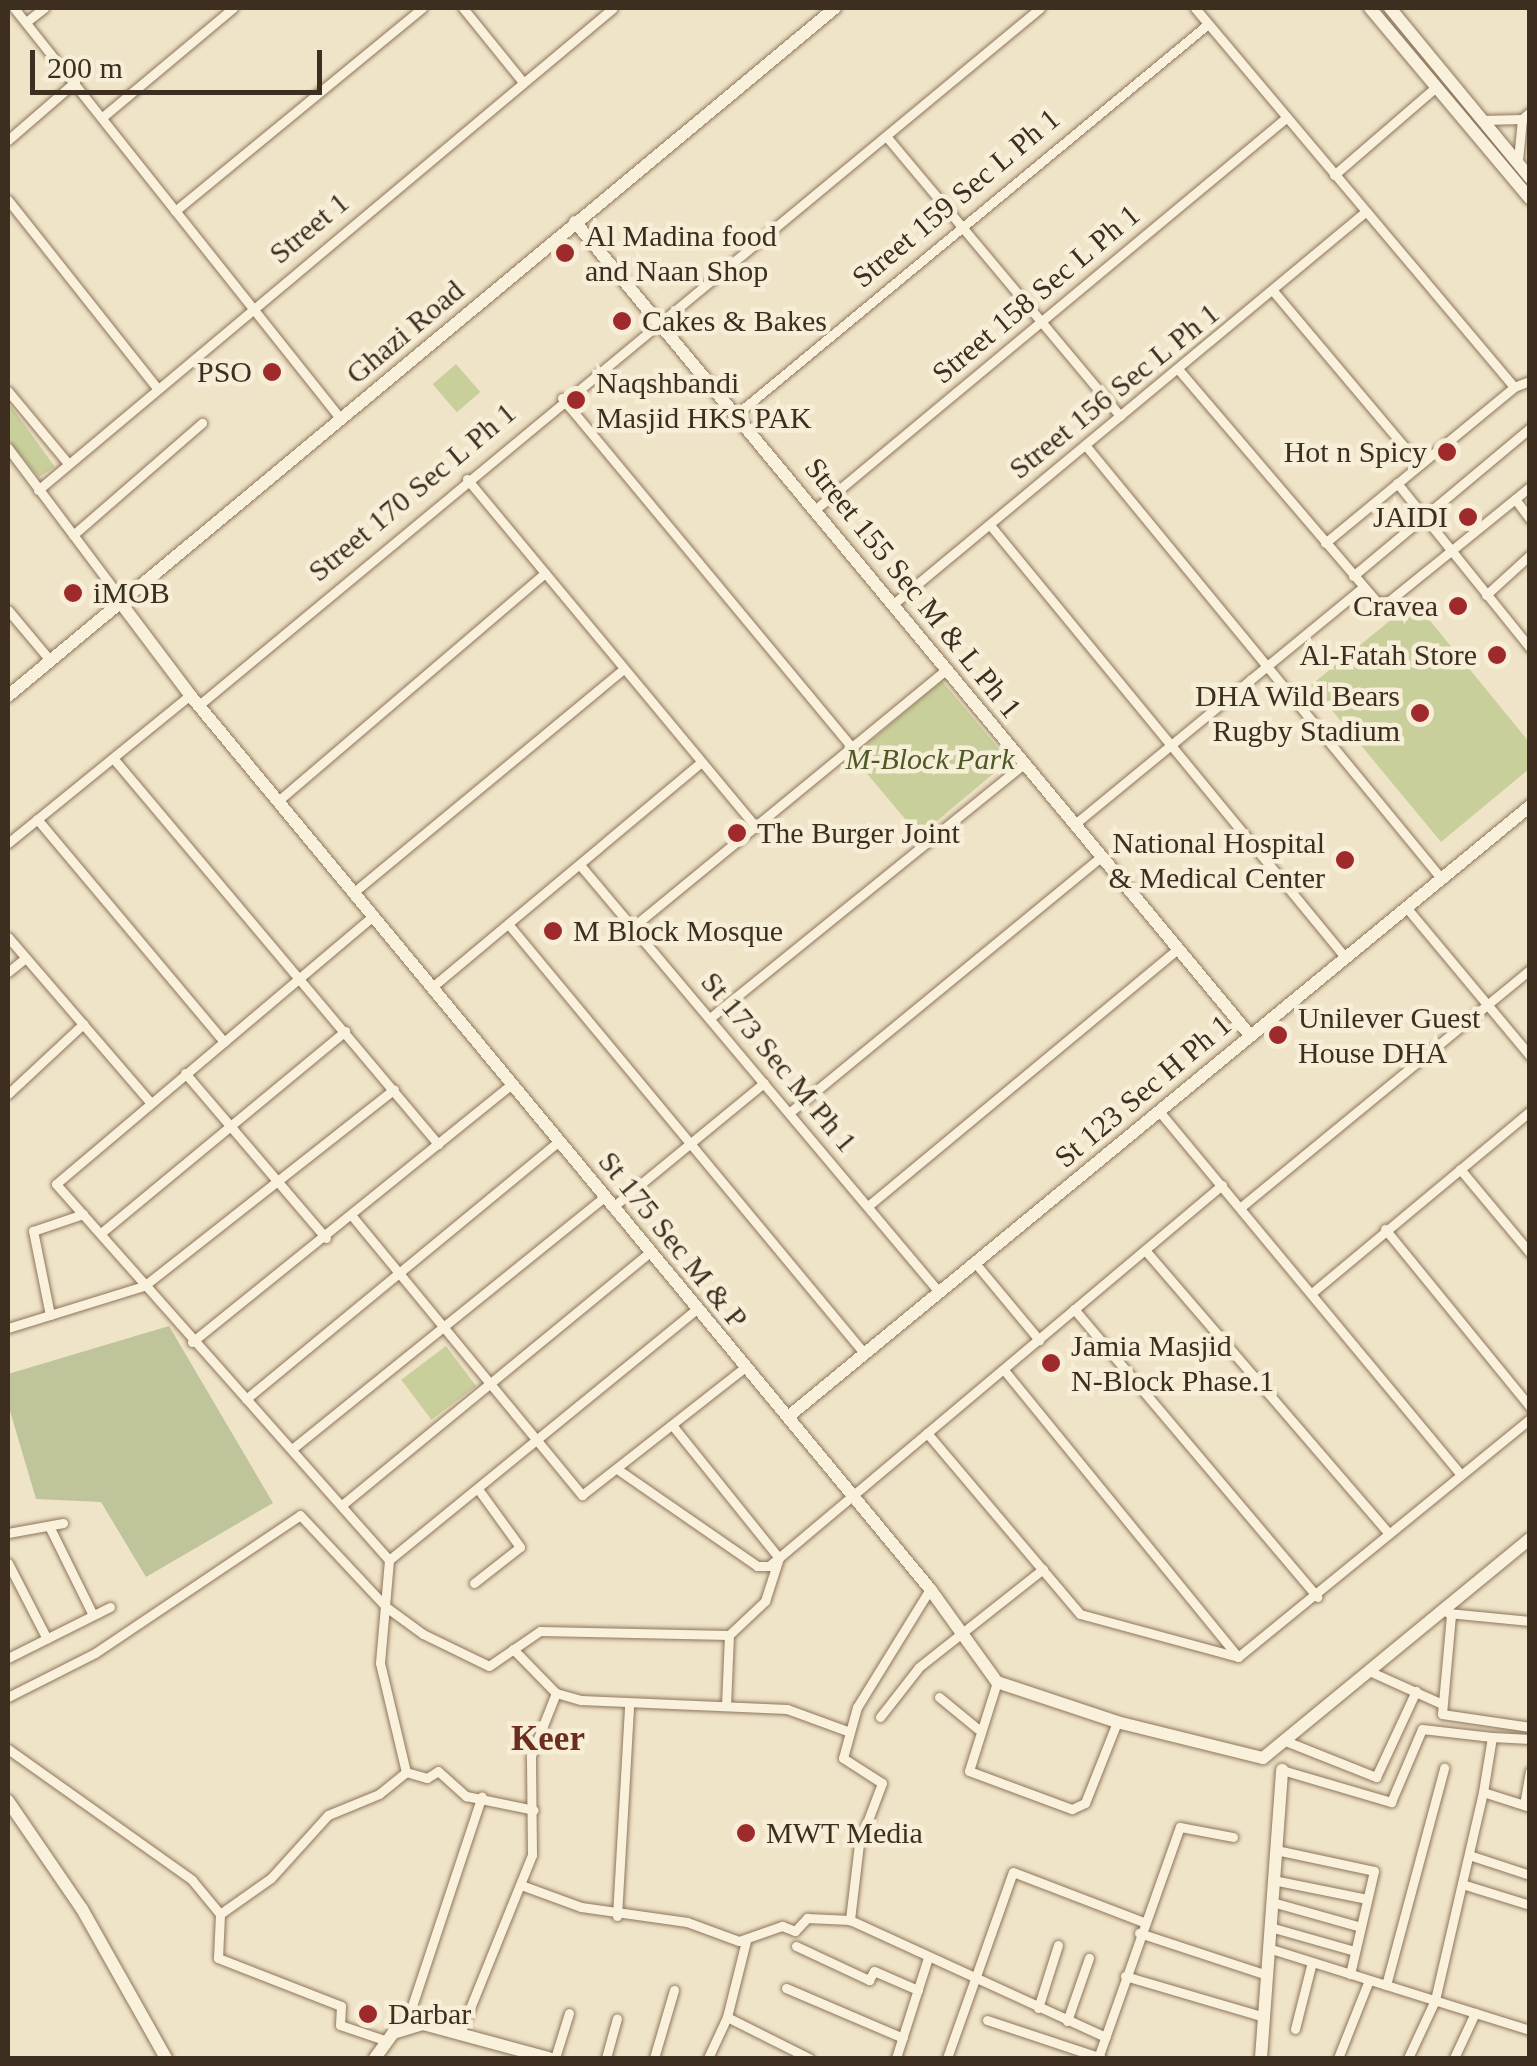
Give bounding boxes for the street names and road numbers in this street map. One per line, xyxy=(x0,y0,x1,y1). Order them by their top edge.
street label: Street 159 Sec L Ph 1 xyxy=(845,100,1067,296)
street label: Street 1 xyxy=(262,184,356,272)
street label: Street 158 Sec L Ph 1 xyxy=(925,196,1147,392)
street label: Ghazi Road xyxy=(339,272,471,392)
street label: Street 156 Sec L Ph 1 xyxy=(1001,295,1227,487)
street label: Street 170 Sec L Ph 1 xyxy=(301,394,523,590)
street label: Street 155 Sec M & L Ph 1 xyxy=(796,450,1030,726)
street label: St 173 Sec M Ph 1 xyxy=(693,965,865,1159)
street label: St 123 Sec H Ph 1 xyxy=(1047,1007,1239,1175)
street label: St 175 Sec M & P xyxy=(591,1144,755,1336)

